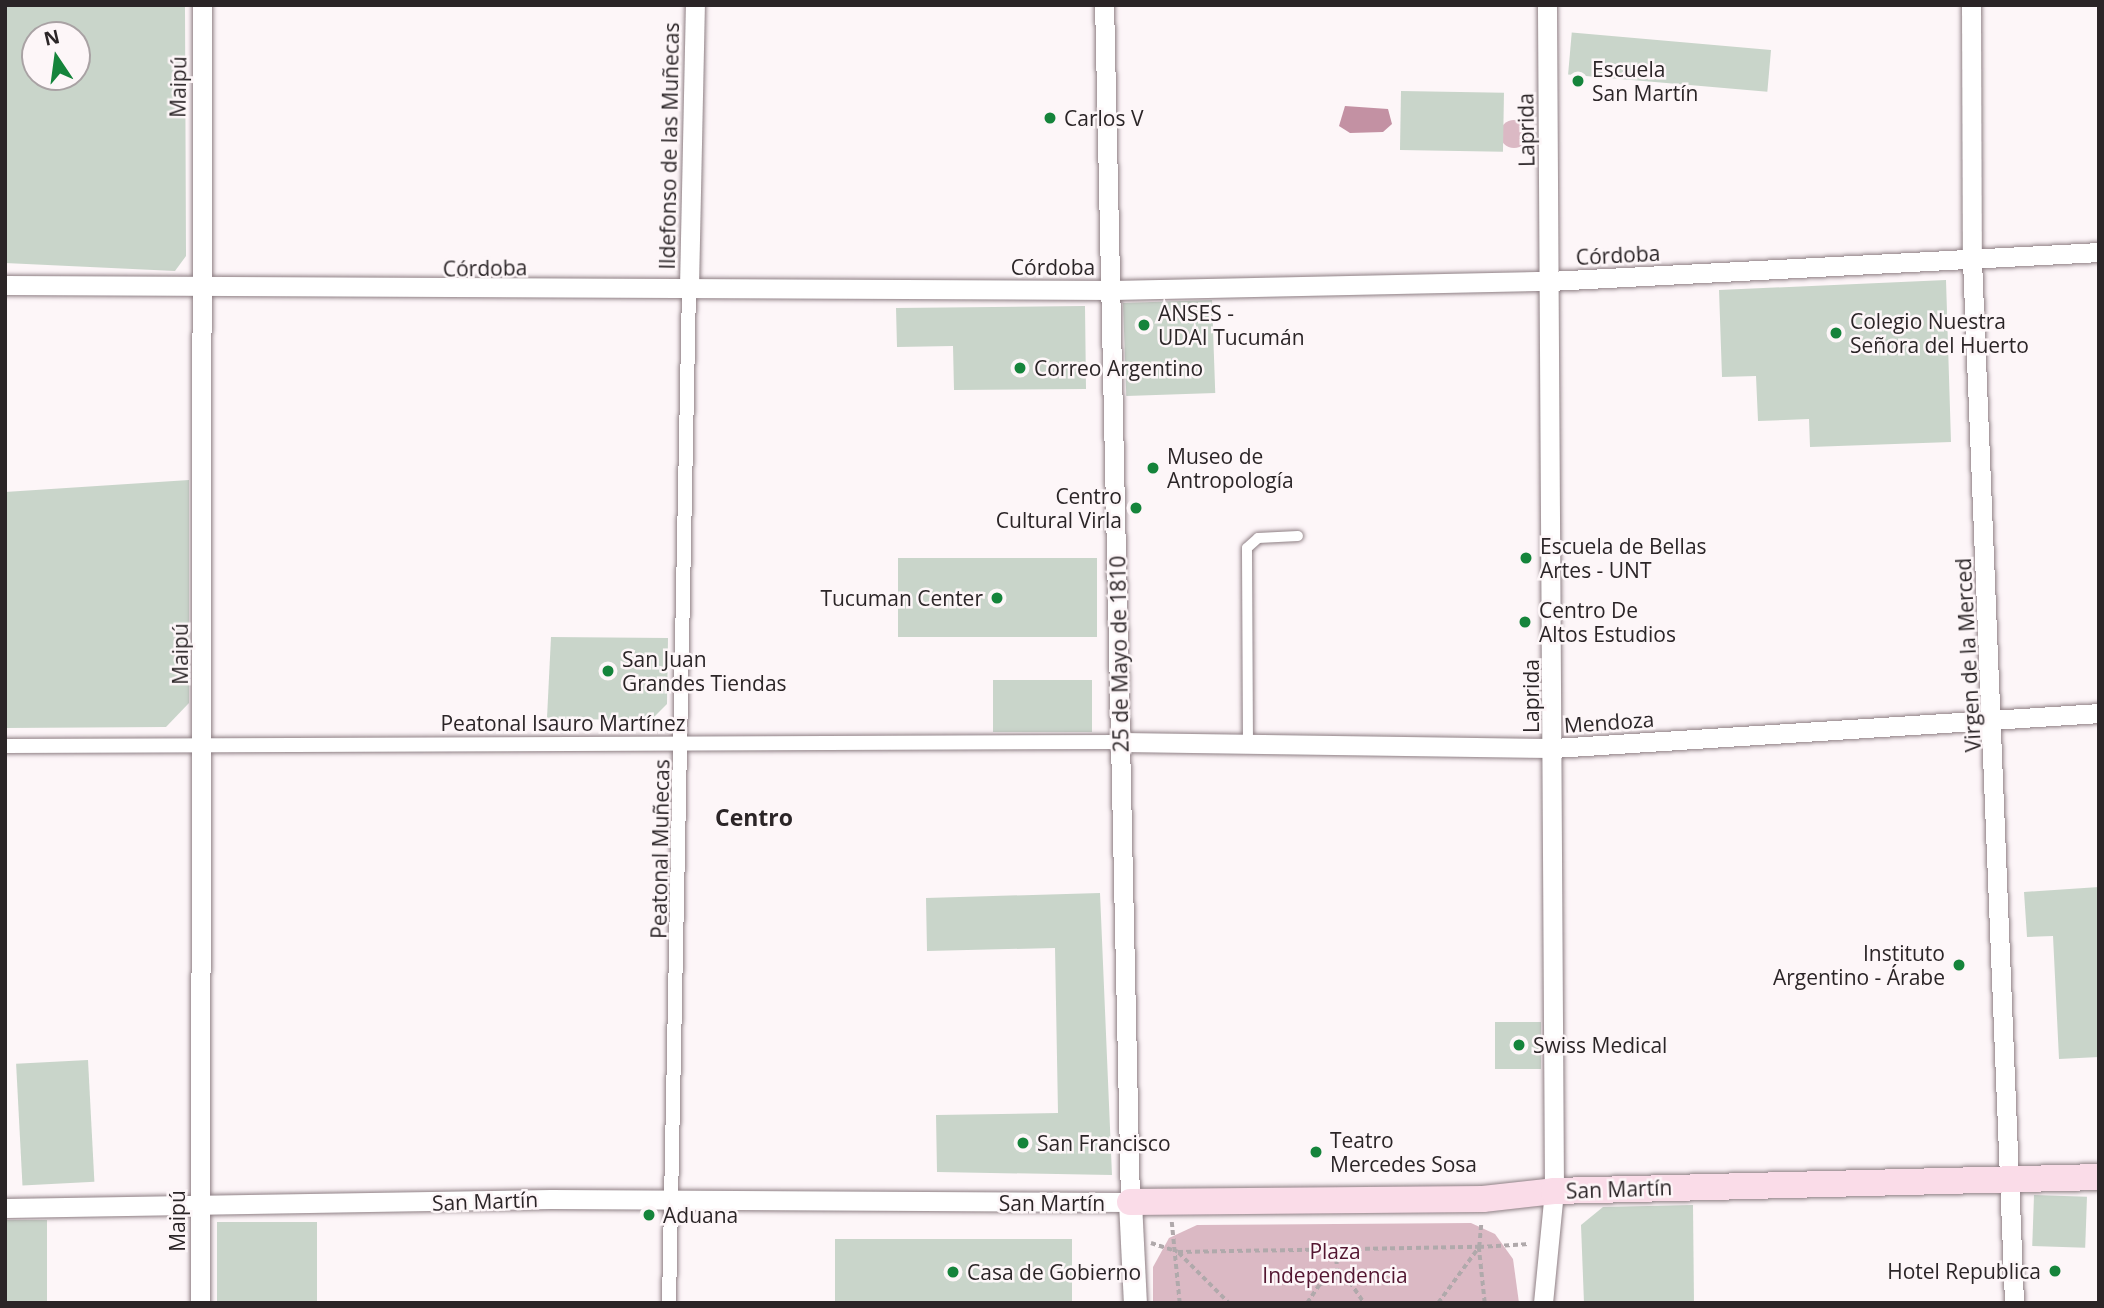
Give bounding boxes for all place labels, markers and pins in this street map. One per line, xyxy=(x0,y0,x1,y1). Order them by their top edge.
place label: Escuela San Martín xyxy=(1592,56,1698,106)
marker: Escuela San Martín xyxy=(1570,73,1586,89)
place label: Carlos V xyxy=(1064,105,1143,131)
marker: Carlos V xyxy=(1042,110,1058,126)
place label: ANSES - UDAI Tucumán xyxy=(1158,300,1305,350)
place label: Colegio Nuestra Señora del Huerto xyxy=(1850,308,2029,358)
marker: ANSES - UDAI Tucumán xyxy=(1136,317,1152,333)
marker: Colegio Nuestra Señora del Huerto xyxy=(1828,325,1844,341)
place label: Correo Argentino xyxy=(1034,355,1203,381)
marker: Correo Argentino xyxy=(1012,360,1028,376)
place label: Museo de Antropología xyxy=(1167,443,1294,493)
marker: Museo de Antropología xyxy=(1145,460,1161,476)
place label: Centro Cultural Virla xyxy=(996,483,1122,533)
marker: Centro Cultural Virla xyxy=(1128,500,1144,516)
place label: Escuela de Bellas Artes - UNT xyxy=(1540,533,1707,583)
marker: Escuela de Bellas Artes - UNT xyxy=(1518,550,1534,566)
place label: Tucuman Center xyxy=(820,585,983,611)
marker: Tucuman Center xyxy=(989,590,1005,606)
place label: Centro De Altos Estudios xyxy=(1539,597,1676,647)
marker: Centro De Altos Estudios xyxy=(1517,614,1533,630)
place label: San Juan Grandes Tiendas xyxy=(622,646,787,696)
marker: San Juan Grandes Tiendas xyxy=(600,663,616,679)
place label: Instituto Argentino - Árabe xyxy=(1773,940,1945,990)
marker: Instituto Argentino - Árabe xyxy=(1951,957,1967,973)
place label: Swiss Medical xyxy=(1533,1032,1667,1058)
marker: Swiss Medical xyxy=(1511,1037,1527,1053)
place label: Teatro Mercedes Sosa xyxy=(1330,1127,1477,1177)
place label: San Francisco xyxy=(1037,1130,1171,1156)
marker: San Francisco xyxy=(1015,1135,1031,1151)
marker: Teatro Mercedes Sosa xyxy=(1308,1144,1324,1160)
place label: Aduana xyxy=(663,1202,738,1228)
marker: Aduana xyxy=(641,1207,657,1223)
place label: Hotel Republica xyxy=(1887,1258,2041,1284)
place label: Casa de Gobierno xyxy=(967,1259,1141,1285)
marker: Hotel Republica xyxy=(2047,1263,2063,1279)
marker: Casa de Gobierno xyxy=(945,1264,961,1280)

